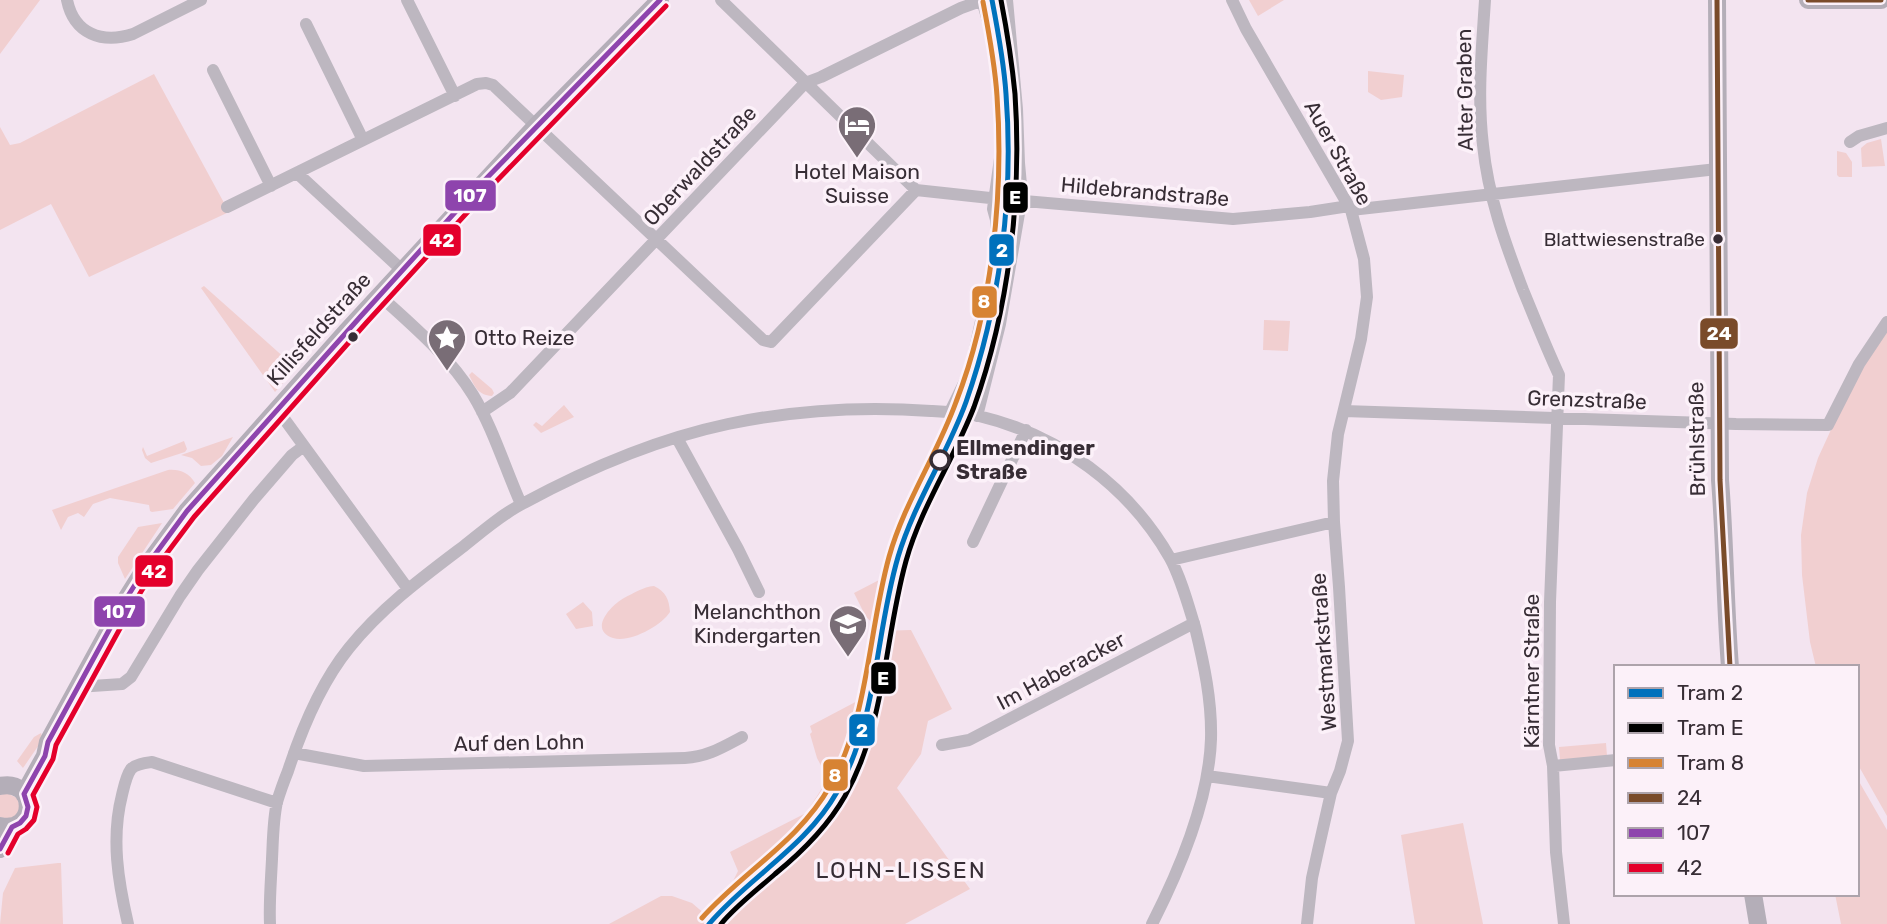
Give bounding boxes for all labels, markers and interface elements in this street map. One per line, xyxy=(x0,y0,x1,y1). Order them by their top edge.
street label: Alter Graben xyxy=(1451,29,1478,151)
street label: Auer Straße xyxy=(1299,96,1377,209)
street label: Oberwaldstraße xyxy=(638,101,761,231)
hotel icon: Hotel Maison Suisse xyxy=(836,104,878,159)
place label: Hotel Maison Suisse xyxy=(794,159,920,208)
street label: Hildebrandstraße xyxy=(1060,172,1230,211)
line badge: 107 xyxy=(444,179,497,212)
line badge: E xyxy=(1002,181,1029,214)
text: 107 xyxy=(453,184,487,207)
text: E xyxy=(1009,186,1021,209)
line badge: 42 xyxy=(422,223,462,257)
place label: Blattwiesenstraße xyxy=(1544,228,1705,251)
text: 42 xyxy=(429,229,455,252)
marker: Blattwiesenstraße xyxy=(1711,232,1725,246)
line badge: 2 xyxy=(988,233,1015,267)
text: 2 xyxy=(996,239,1008,262)
street label: Killisfeldstraße xyxy=(261,267,376,390)
line badge: 8 xyxy=(971,285,998,319)
text: 8 xyxy=(978,290,991,313)
place icon: Otto Reize xyxy=(426,317,468,372)
line badge: 24 xyxy=(1699,317,1739,350)
text: 24 xyxy=(1706,322,1732,345)
place label: Otto Reize xyxy=(474,325,575,350)
unlabelled marker xyxy=(346,330,360,344)
street label: Brühlstraße xyxy=(1683,381,1710,497)
street label: Grenzstraße xyxy=(1527,385,1647,414)
place label: Ellmendinger Straße xyxy=(956,435,1095,484)
marker: Ellmendinger Straße xyxy=(930,450,950,470)
line badge: 42 xyxy=(134,554,174,588)
text: 42 xyxy=(141,560,167,583)
street label: Westmarkstraße xyxy=(1306,572,1341,732)
street label: Kärntner Straße xyxy=(1519,594,1544,748)
line badge: 107 xyxy=(93,595,146,628)
place label: Melanchthon Kindergarten xyxy=(693,599,821,648)
text: 107 xyxy=(102,600,136,623)
school or university icon: Melanchthon Kindergarten xyxy=(827,603,869,658)
street label: Im Haberacker xyxy=(992,626,1129,715)
line badge: E xyxy=(870,661,897,695)
legend xyxy=(1614,665,1859,896)
text: E xyxy=(877,667,889,690)
text: Tram 2 xyxy=(1677,680,1743,705)
line badge: 2 xyxy=(848,713,876,747)
text: Tram E xyxy=(1677,715,1743,740)
text: 2 xyxy=(856,719,868,742)
street label: Auf den Lohn xyxy=(453,729,585,756)
text: Tram 8 xyxy=(1677,750,1744,775)
line badge: 8 xyxy=(822,758,849,792)
text: 8 xyxy=(829,764,842,787)
text: 24 xyxy=(1677,785,1702,810)
text: 107 xyxy=(1677,820,1710,845)
text: 42 xyxy=(1677,855,1702,880)
district label: LOHN-LISSEN xyxy=(815,856,987,884)

